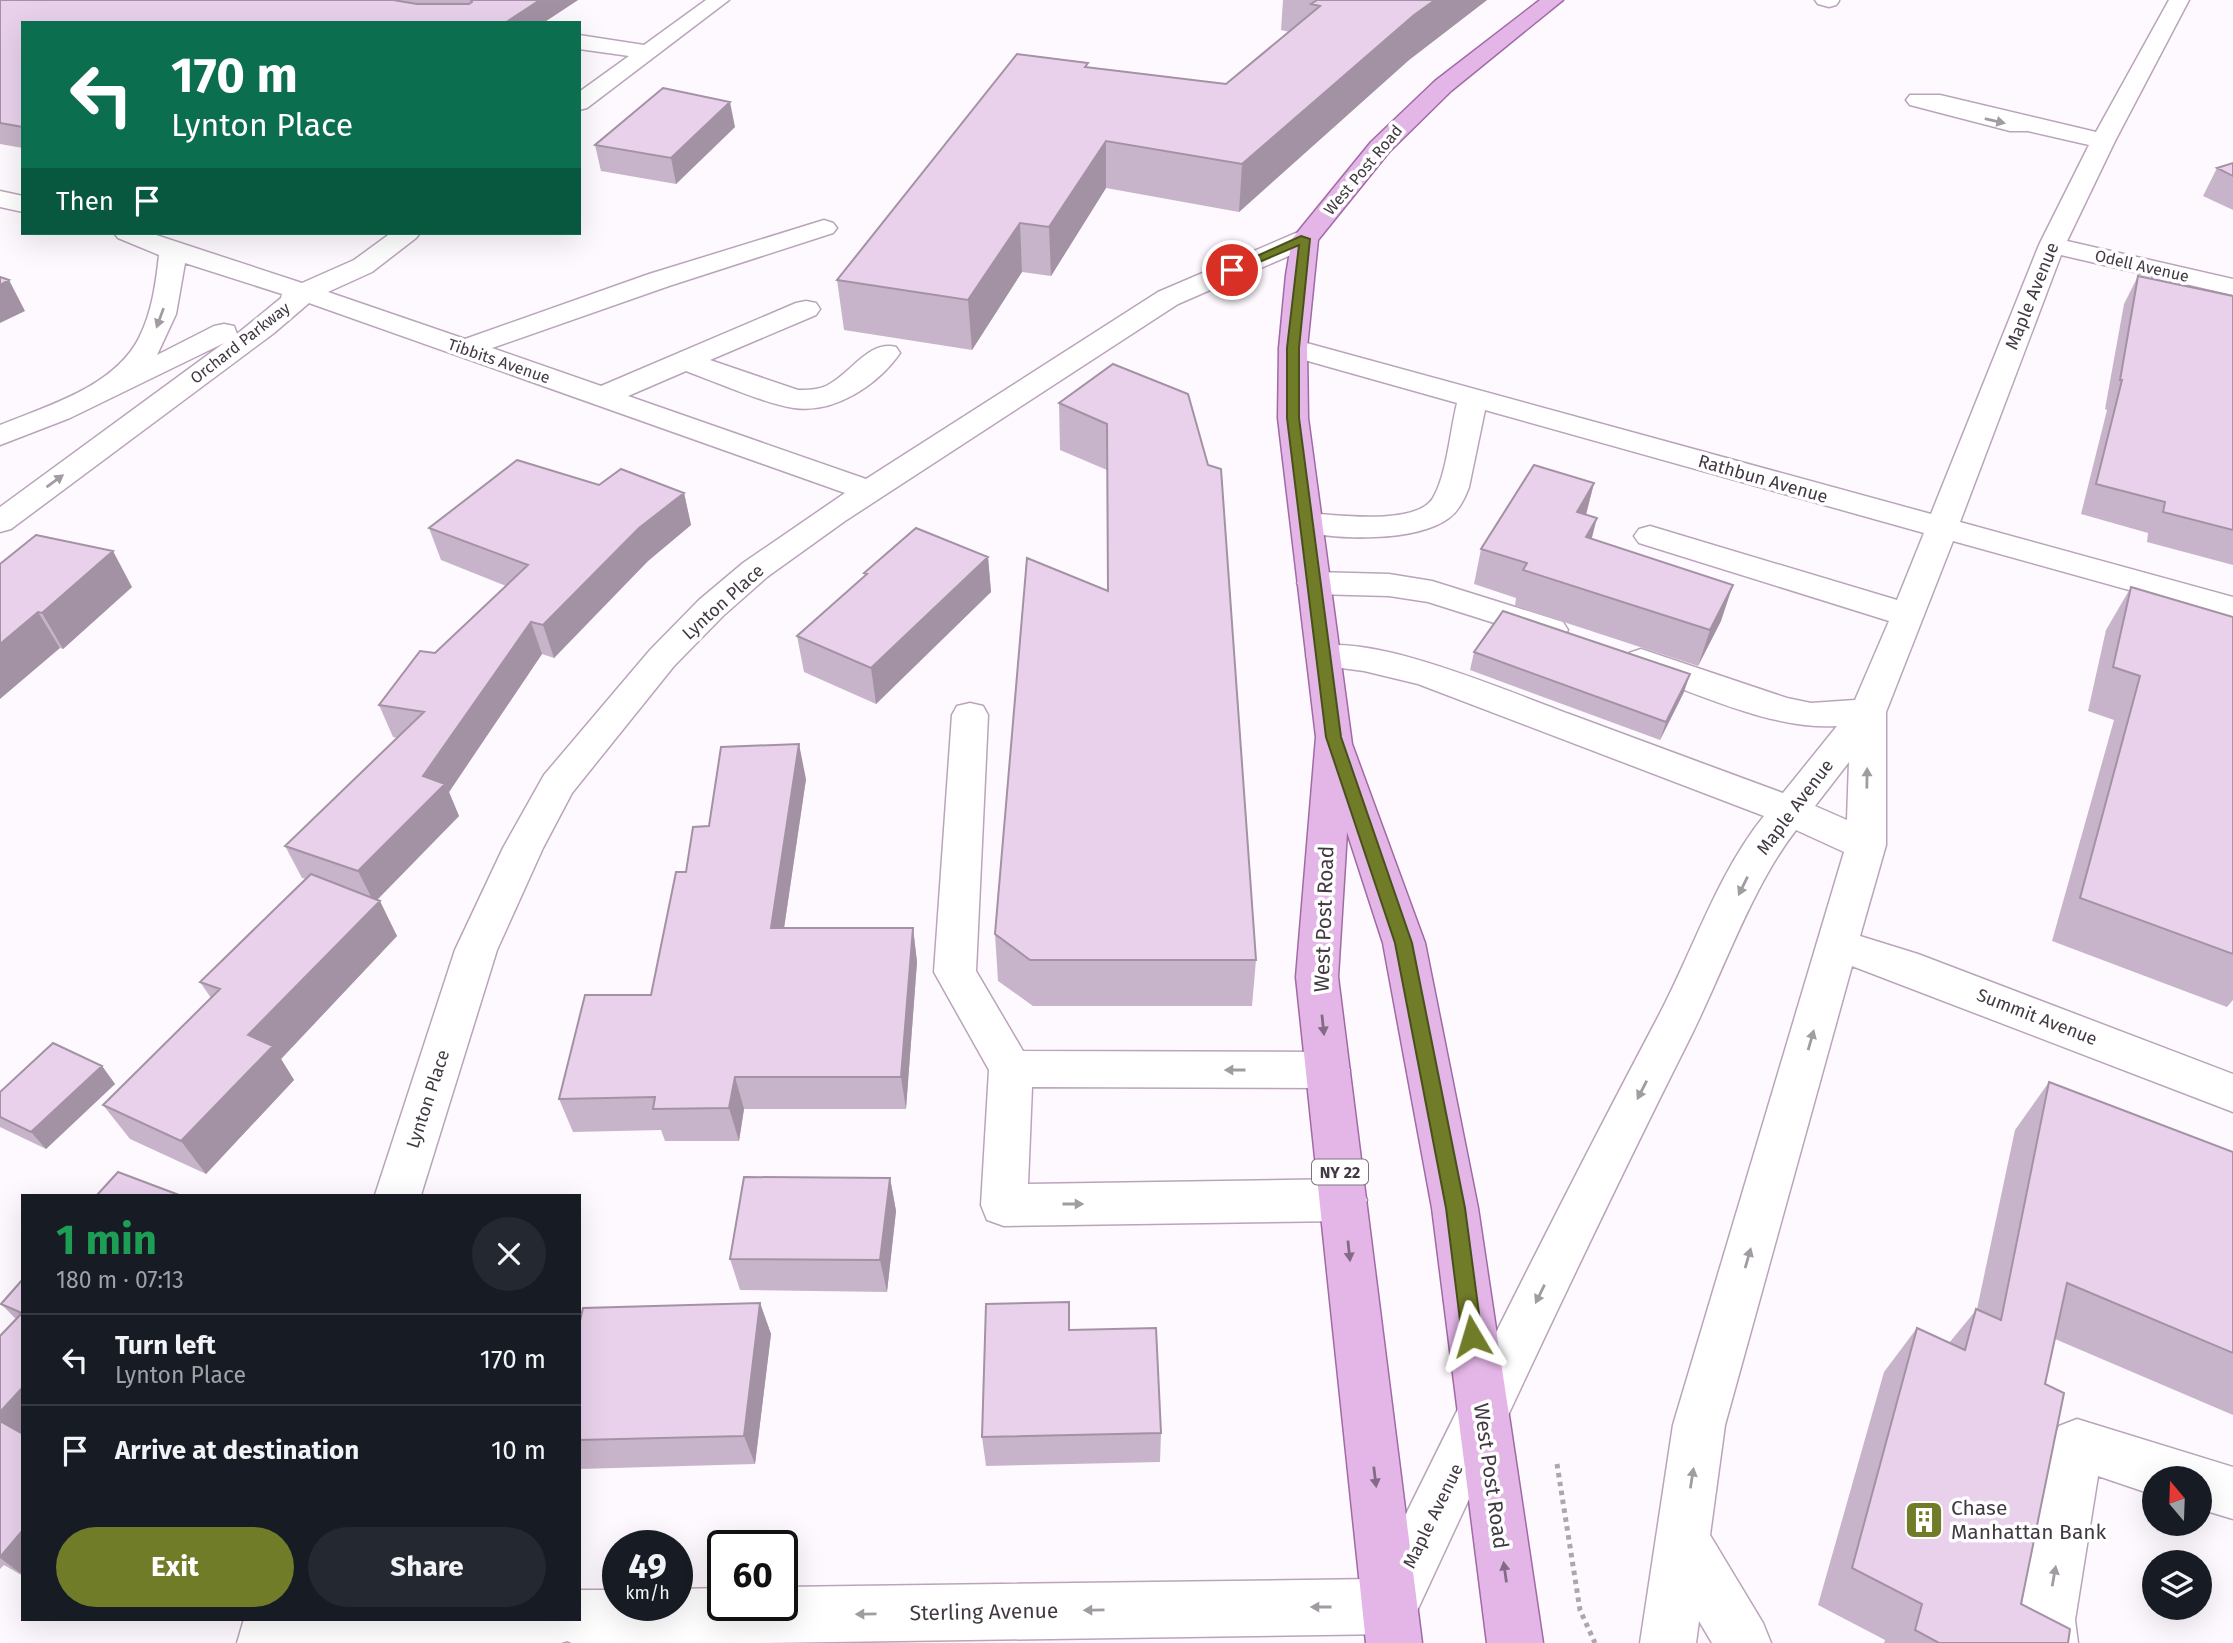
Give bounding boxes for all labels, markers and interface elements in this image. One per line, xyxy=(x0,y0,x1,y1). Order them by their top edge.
text: 170 m xyxy=(171,46,298,105)
icon: left xyxy=(56,49,147,140)
text: Lynton Place xyxy=(171,106,353,144)
one-way arrow xyxy=(1984,116,2006,127)
street label: West Post Road xyxy=(1320,121,1406,219)
icon: arrive xyxy=(128,182,166,220)
text: Then xyxy=(56,186,114,217)
street label: Maple Avenue xyxy=(2000,239,2064,353)
pin xyxy=(1202,240,1262,300)
street label: Odell Avenue xyxy=(2093,246,2191,286)
icon: arrive xyxy=(1213,251,1251,289)
street label: Orchard Parkway xyxy=(186,298,294,388)
one-way arrow xyxy=(154,307,165,328)
street label: Tibbits Avenue xyxy=(445,335,553,387)
street label: Rathbun Avenue xyxy=(1696,450,1830,508)
one-way arrow xyxy=(46,474,64,488)
street label: Lynton Place xyxy=(678,560,768,644)
street label: Maple Avenue xyxy=(1752,755,1838,859)
one-way arrow xyxy=(1861,767,1873,789)
street label: West Post Road xyxy=(1308,845,1340,993)
one-way arrow xyxy=(1737,876,1748,896)
street label: Summit Avenue xyxy=(1974,984,2100,1050)
one-way arrow xyxy=(1317,1015,1328,1037)
one-way arrow xyxy=(1807,1029,1817,1050)
street label: Lynton Place xyxy=(402,1047,454,1151)
one-way arrow xyxy=(1224,1064,1246,1076)
one-way arrow xyxy=(1636,1080,1647,1100)
road number: NY 22 xyxy=(1312,1160,1368,1184)
one-way arrow xyxy=(1062,1198,1084,1210)
text: 1 min xyxy=(56,1215,157,1265)
button: close xyxy=(472,1217,546,1291)
one-way arrow xyxy=(1344,1241,1355,1263)
one-way arrow xyxy=(1743,1248,1753,1269)
text: 180 m · 07:13 xyxy=(56,1266,184,1294)
one-way arrow xyxy=(1535,1284,1546,1304)
position arrow xyxy=(1435,1299,1509,1373)
text: Turn left xyxy=(115,1330,216,1361)
icon: left xyxy=(56,1341,94,1379)
text: 170 m xyxy=(480,1344,546,1375)
text: Lynton Place xyxy=(115,1361,246,1389)
street label: West Post Road xyxy=(1468,1402,1514,1550)
icon: arrive xyxy=(56,1432,94,1470)
text: Arrive at destination xyxy=(115,1435,359,1466)
text: 10 m xyxy=(491,1435,546,1466)
street label: Maple Avenue xyxy=(1398,1460,1468,1572)
north arrow xyxy=(2142,1466,2212,1536)
map controls xyxy=(2142,1466,2212,1620)
one-way arrow xyxy=(1369,1467,1380,1489)
one-way arrow xyxy=(1687,1467,1698,1489)
place label: Chase Manhattan Bank xyxy=(1951,1495,2107,1545)
building icon: Chase Manhattan Bank xyxy=(1903,1499,1945,1541)
button: Exit xyxy=(56,1527,294,1607)
button: Share xyxy=(308,1527,546,1607)
speed limit sign: 60 xyxy=(707,1530,798,1621)
text: 49 xyxy=(628,1545,667,1587)
button: layers xyxy=(2142,1550,2212,1620)
one-way arrow xyxy=(1499,1561,1510,1583)
one-way arrow xyxy=(2049,1565,2060,1587)
text: km/h xyxy=(625,1582,670,1604)
street label: Sterling Avenue xyxy=(909,1598,1059,1626)
one-way arrow xyxy=(1310,1601,1332,1613)
one-way arrow xyxy=(1083,1604,1105,1616)
one-way arrow xyxy=(855,1608,877,1620)

